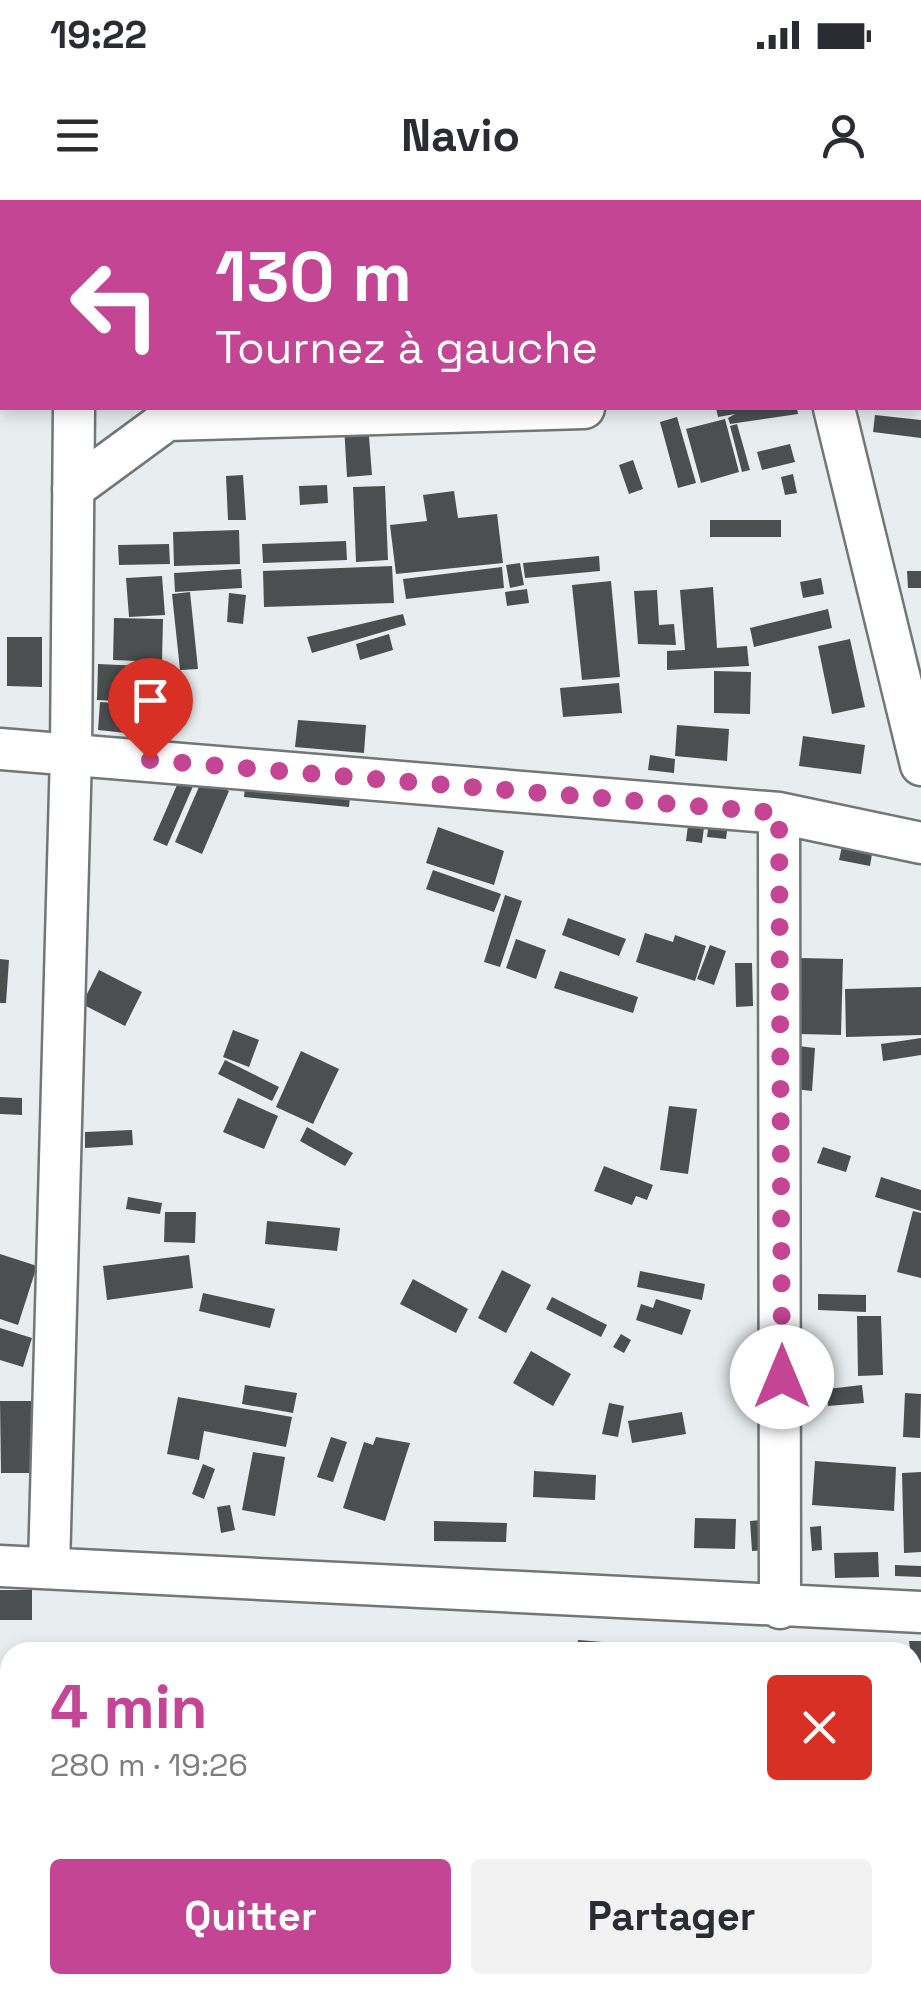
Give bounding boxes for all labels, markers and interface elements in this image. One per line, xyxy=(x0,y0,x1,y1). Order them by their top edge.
text: 19:22 xyxy=(50,11,147,59)
text: Navio xyxy=(401,107,520,164)
icon: menu xyxy=(50,108,105,163)
icon: person xyxy=(816,108,871,163)
text: 130 m xyxy=(215,232,412,321)
icon: left xyxy=(50,240,180,370)
text: Tournez à gauche xyxy=(215,319,598,376)
pin xyxy=(108,658,193,761)
icon: arrive xyxy=(123,673,178,728)
position arrow xyxy=(730,1325,834,1429)
text: 4 min xyxy=(50,1669,208,1746)
button: close xyxy=(767,1675,872,1780)
text: 280 m · 19:26 xyxy=(50,1745,248,1785)
button: Quitter xyxy=(50,1859,451,1974)
button: Partager xyxy=(471,1859,872,1974)

